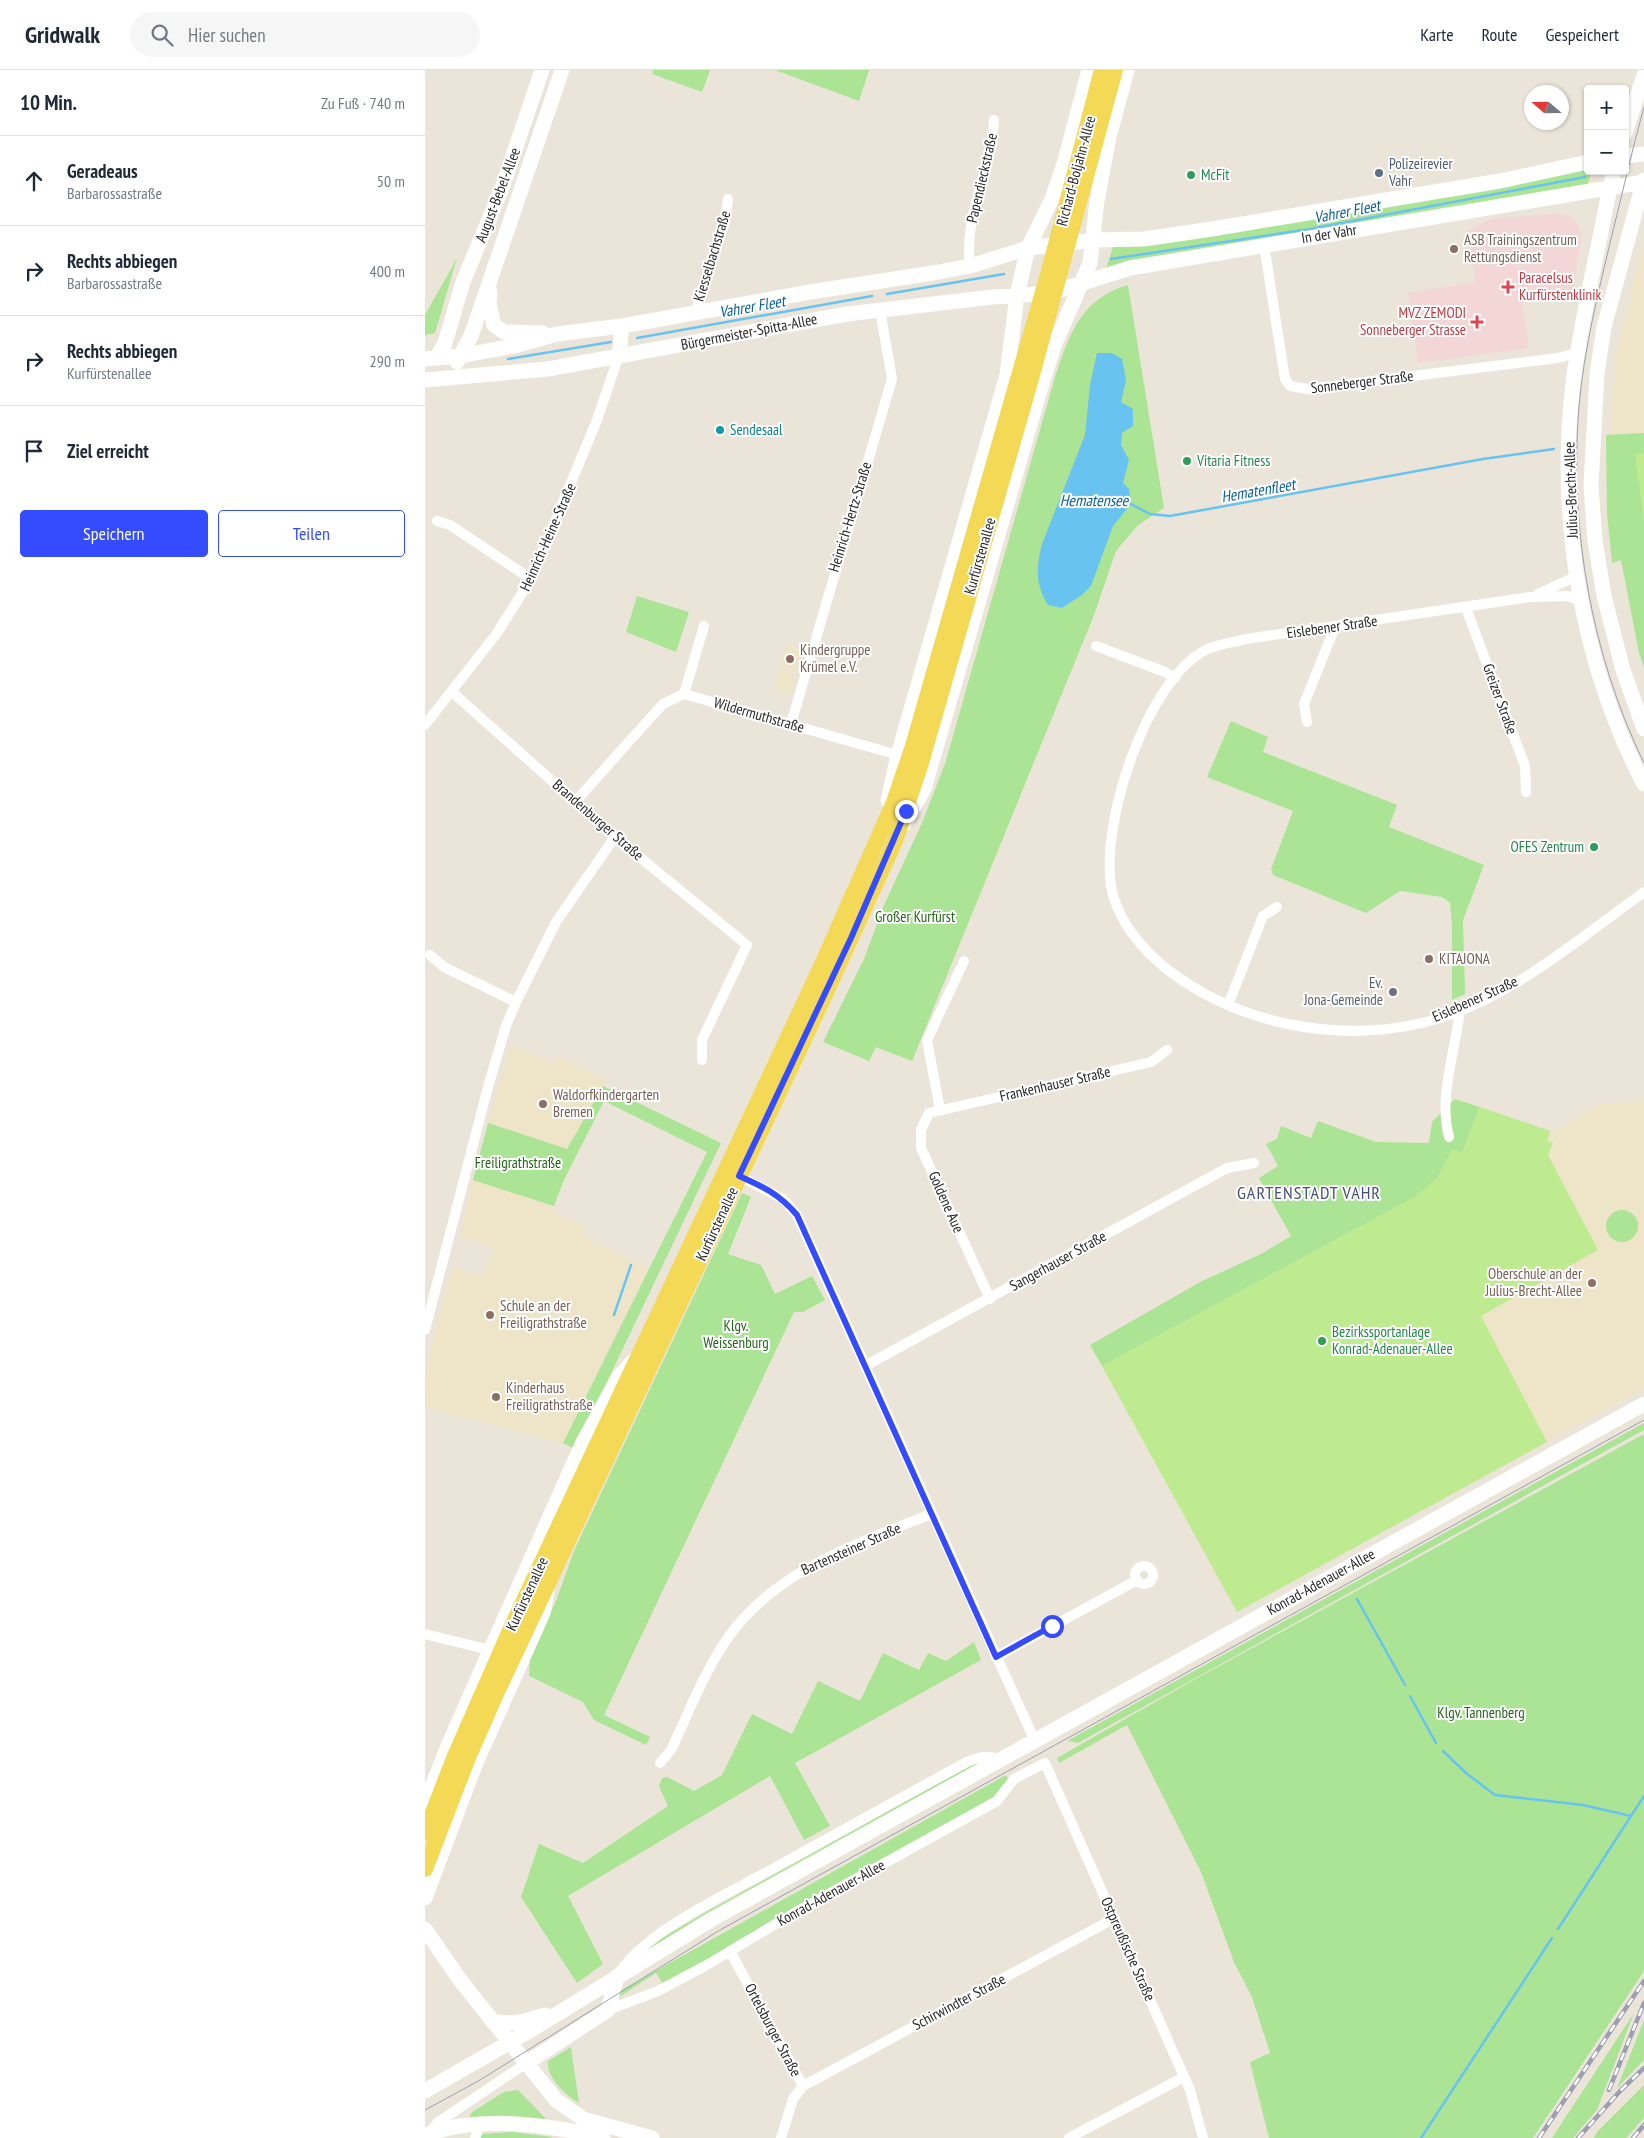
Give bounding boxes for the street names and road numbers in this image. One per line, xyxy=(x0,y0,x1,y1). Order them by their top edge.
street label: Richard-Boljahn-Allee xyxy=(1052,114,1099,228)
street label: Papendieckstraße xyxy=(962,131,1001,225)
street label: August-Bebel-Allee xyxy=(471,145,524,245)
street label: Kiesselbachstraße xyxy=(689,208,734,304)
street label: In der Vahr xyxy=(1300,220,1359,247)
street label: Bürgermeister-Spitta-Allee xyxy=(679,309,819,354)
street label: Sonneberger Straße xyxy=(1310,366,1414,397)
street label: Julius-Brecht-Allee xyxy=(1559,442,1582,540)
street label: Heinrich-Hertz-Straße xyxy=(824,460,875,574)
street label: Heinrich-Heine-Straße xyxy=(515,480,580,594)
street label: Kurfürstenallee xyxy=(959,515,1000,597)
street label: Eislebener Straße xyxy=(1285,611,1379,642)
street label: Greizer Straße xyxy=(1479,661,1522,737)
street label: Wildermuthstraße xyxy=(712,693,807,737)
street label: Brandenburger Straße xyxy=(549,775,648,864)
street label: Eislebener Straße xyxy=(1429,971,1520,1026)
street label: Frankenhauser Straße xyxy=(998,1062,1112,1106)
street label: Goldene Aue xyxy=(924,1168,968,1236)
street label: Kurfürstenallee xyxy=(691,1184,742,1264)
street label: Sangerhauser Straße xyxy=(1006,1226,1109,1295)
street label: Bartensteiner Straße xyxy=(798,1518,904,1579)
street label: Konrad-Adenauer-Allee xyxy=(1263,1544,1378,1619)
street label: Kurfürstenallee xyxy=(501,1554,552,1634)
street label: Konrad-Adenauer-Allee xyxy=(773,1855,888,1930)
street label: Ostpreußische Straße xyxy=(1097,1894,1160,2004)
street label: Schirwindter Straße xyxy=(909,1969,1009,2034)
street label: Ortelsburger Straße xyxy=(741,1980,806,2080)

